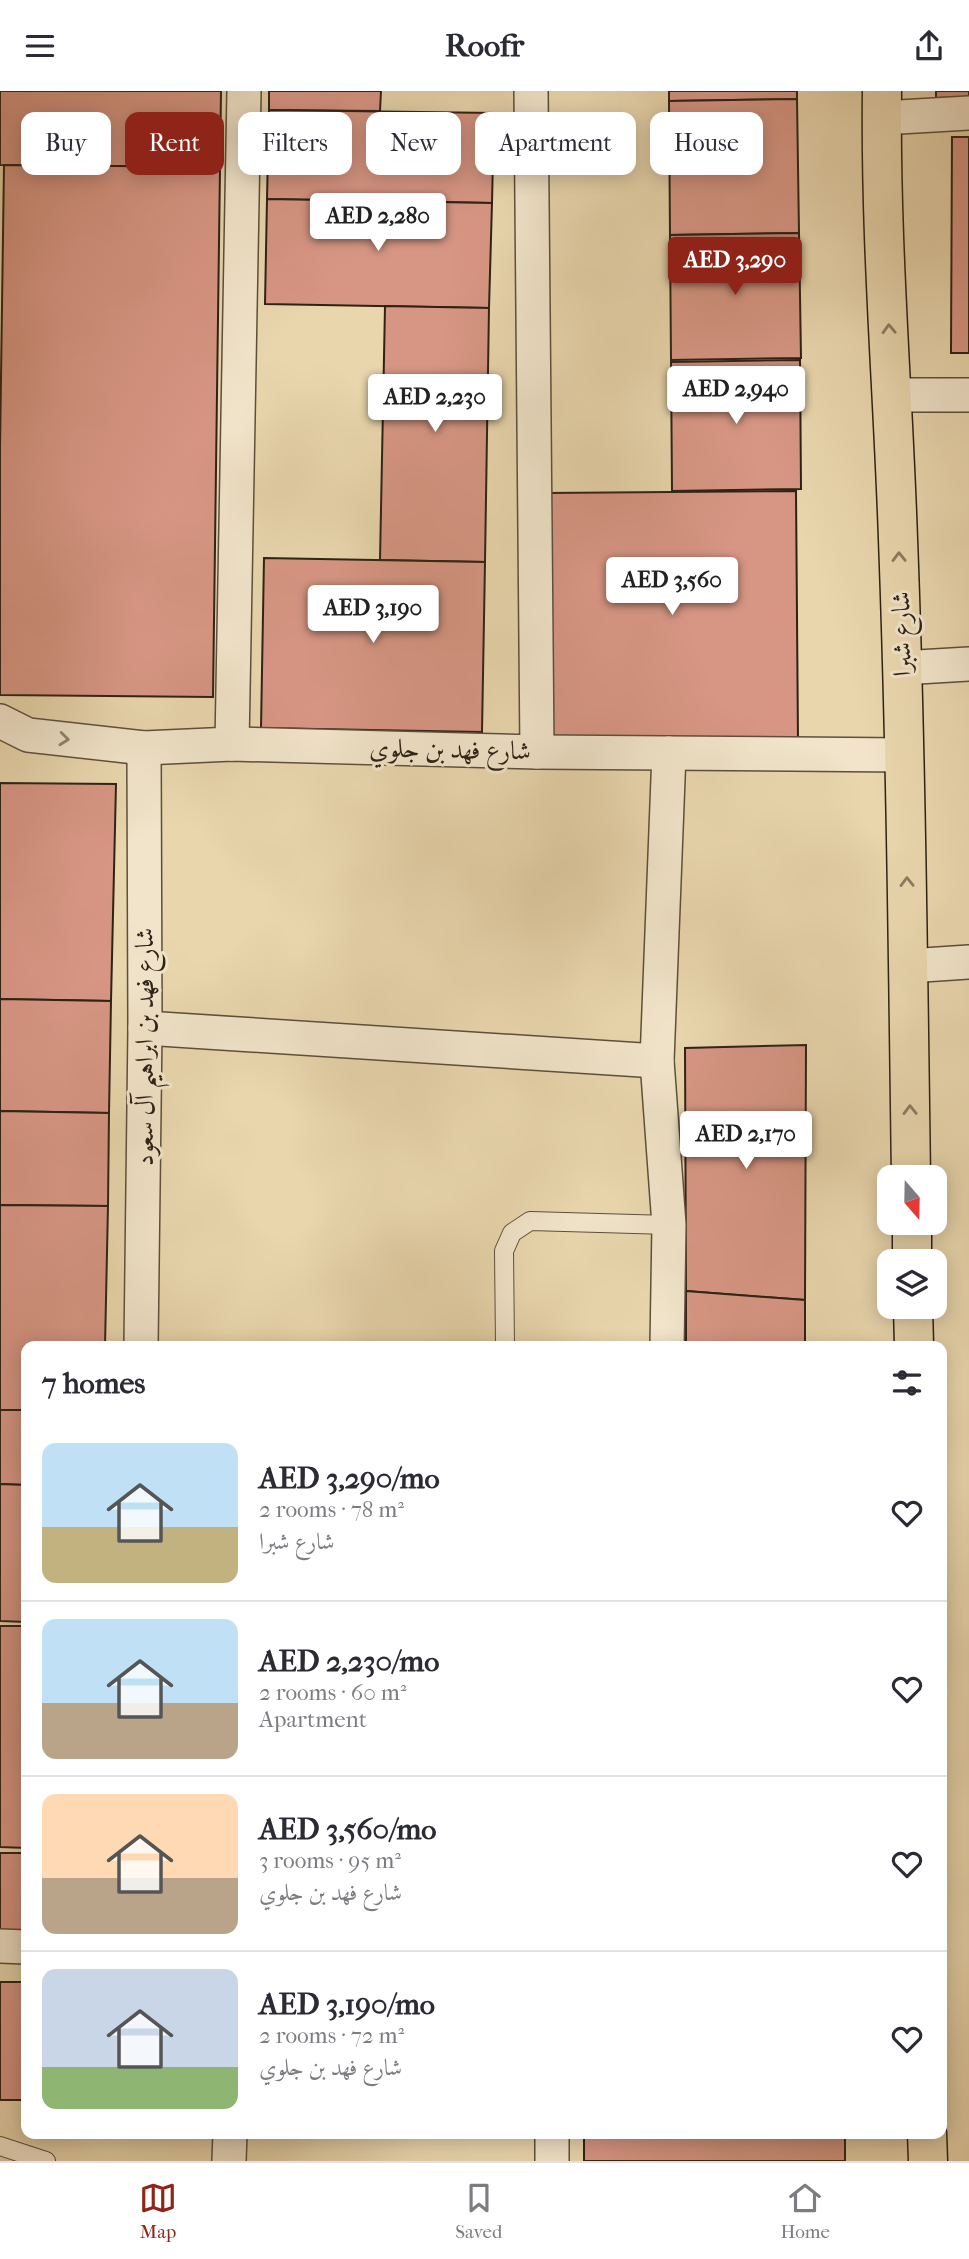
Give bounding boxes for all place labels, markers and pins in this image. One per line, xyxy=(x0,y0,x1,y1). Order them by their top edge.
pin: AED 2,280 xyxy=(298,193,458,253)
pin: AED 3,290 xyxy=(655,237,815,297)
pin: AED 2,940 xyxy=(656,367,816,426)
pin: AED 2,230 xyxy=(355,375,515,434)
pin: AED 3,560 xyxy=(592,557,752,617)
pin: AED 3,190 xyxy=(293,585,453,645)
pin: AED 2,170 xyxy=(666,1111,826,1171)

